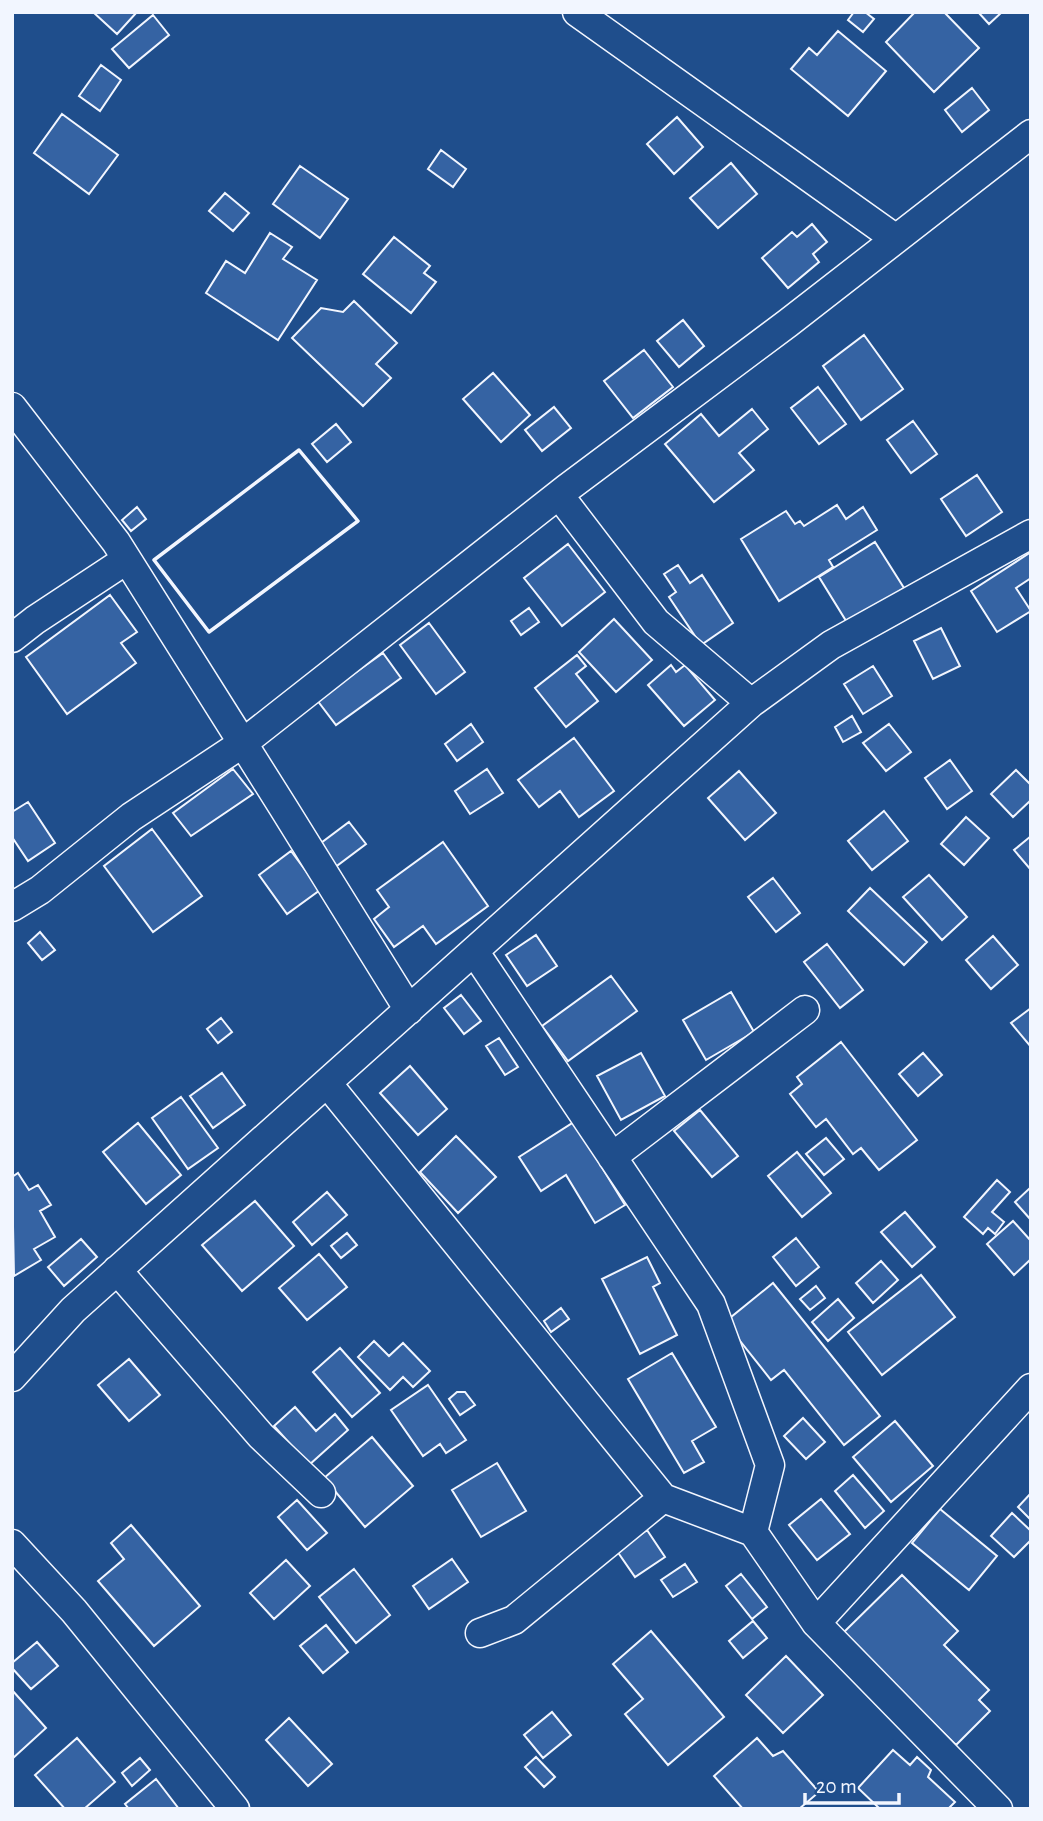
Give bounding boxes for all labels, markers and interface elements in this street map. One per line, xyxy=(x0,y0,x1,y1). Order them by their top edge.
scale bar xyxy=(805,1762,900,1806)
text: 20 m xyxy=(816,1776,857,1797)

